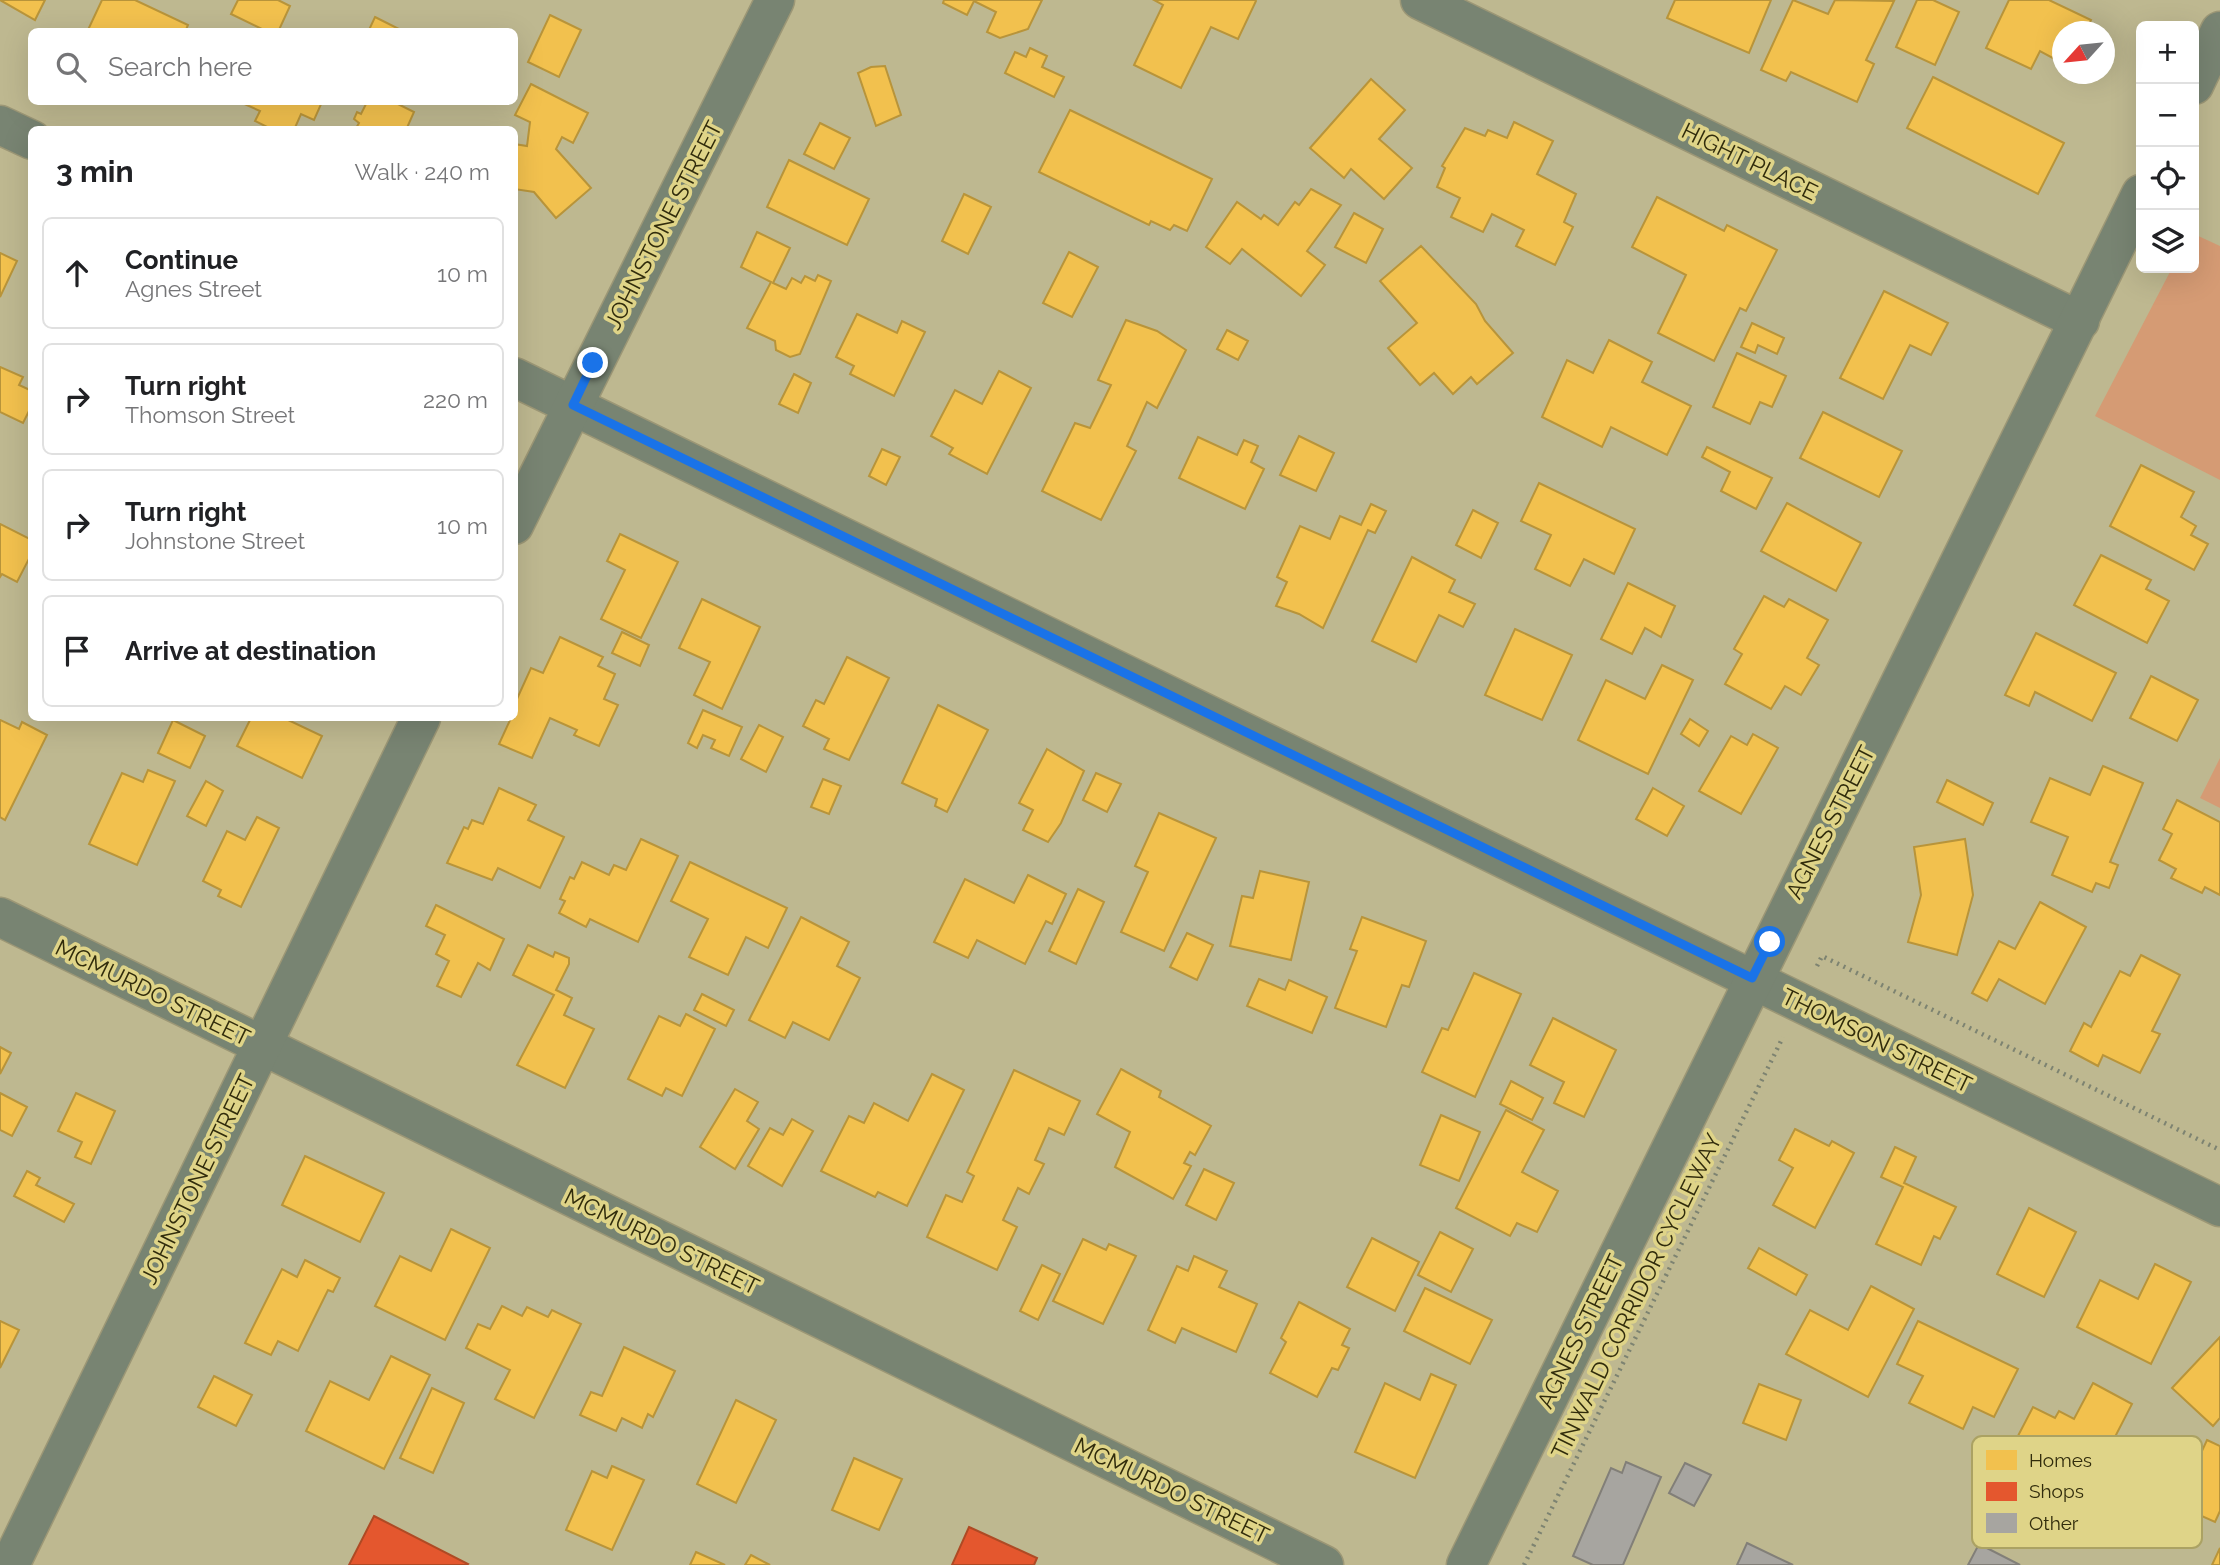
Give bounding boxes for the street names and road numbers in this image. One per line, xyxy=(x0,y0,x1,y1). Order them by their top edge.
street label: JOHNSTONE STREET xyxy=(599,116,727,334)
street label: HIGHT PLACE xyxy=(1678,116,1822,206)
street label: AGNES STREET xyxy=(1780,741,1880,903)
street label: MCMURDO STREET xyxy=(51,933,255,1051)
street label: THOMSON STREET xyxy=(1777,982,1977,1098)
street label: JOHNSTONE STREET xyxy=(134,1070,260,1288)
street label: TINWALD CORRIDOR CYCLEWAY xyxy=(1545,1129,1727,1463)
street label: MCMURDO STREET xyxy=(560,1182,764,1300)
street label: AGNES STREET xyxy=(1531,1250,1629,1412)
street label: MCMURDO STREET xyxy=(1070,1431,1274,1549)

